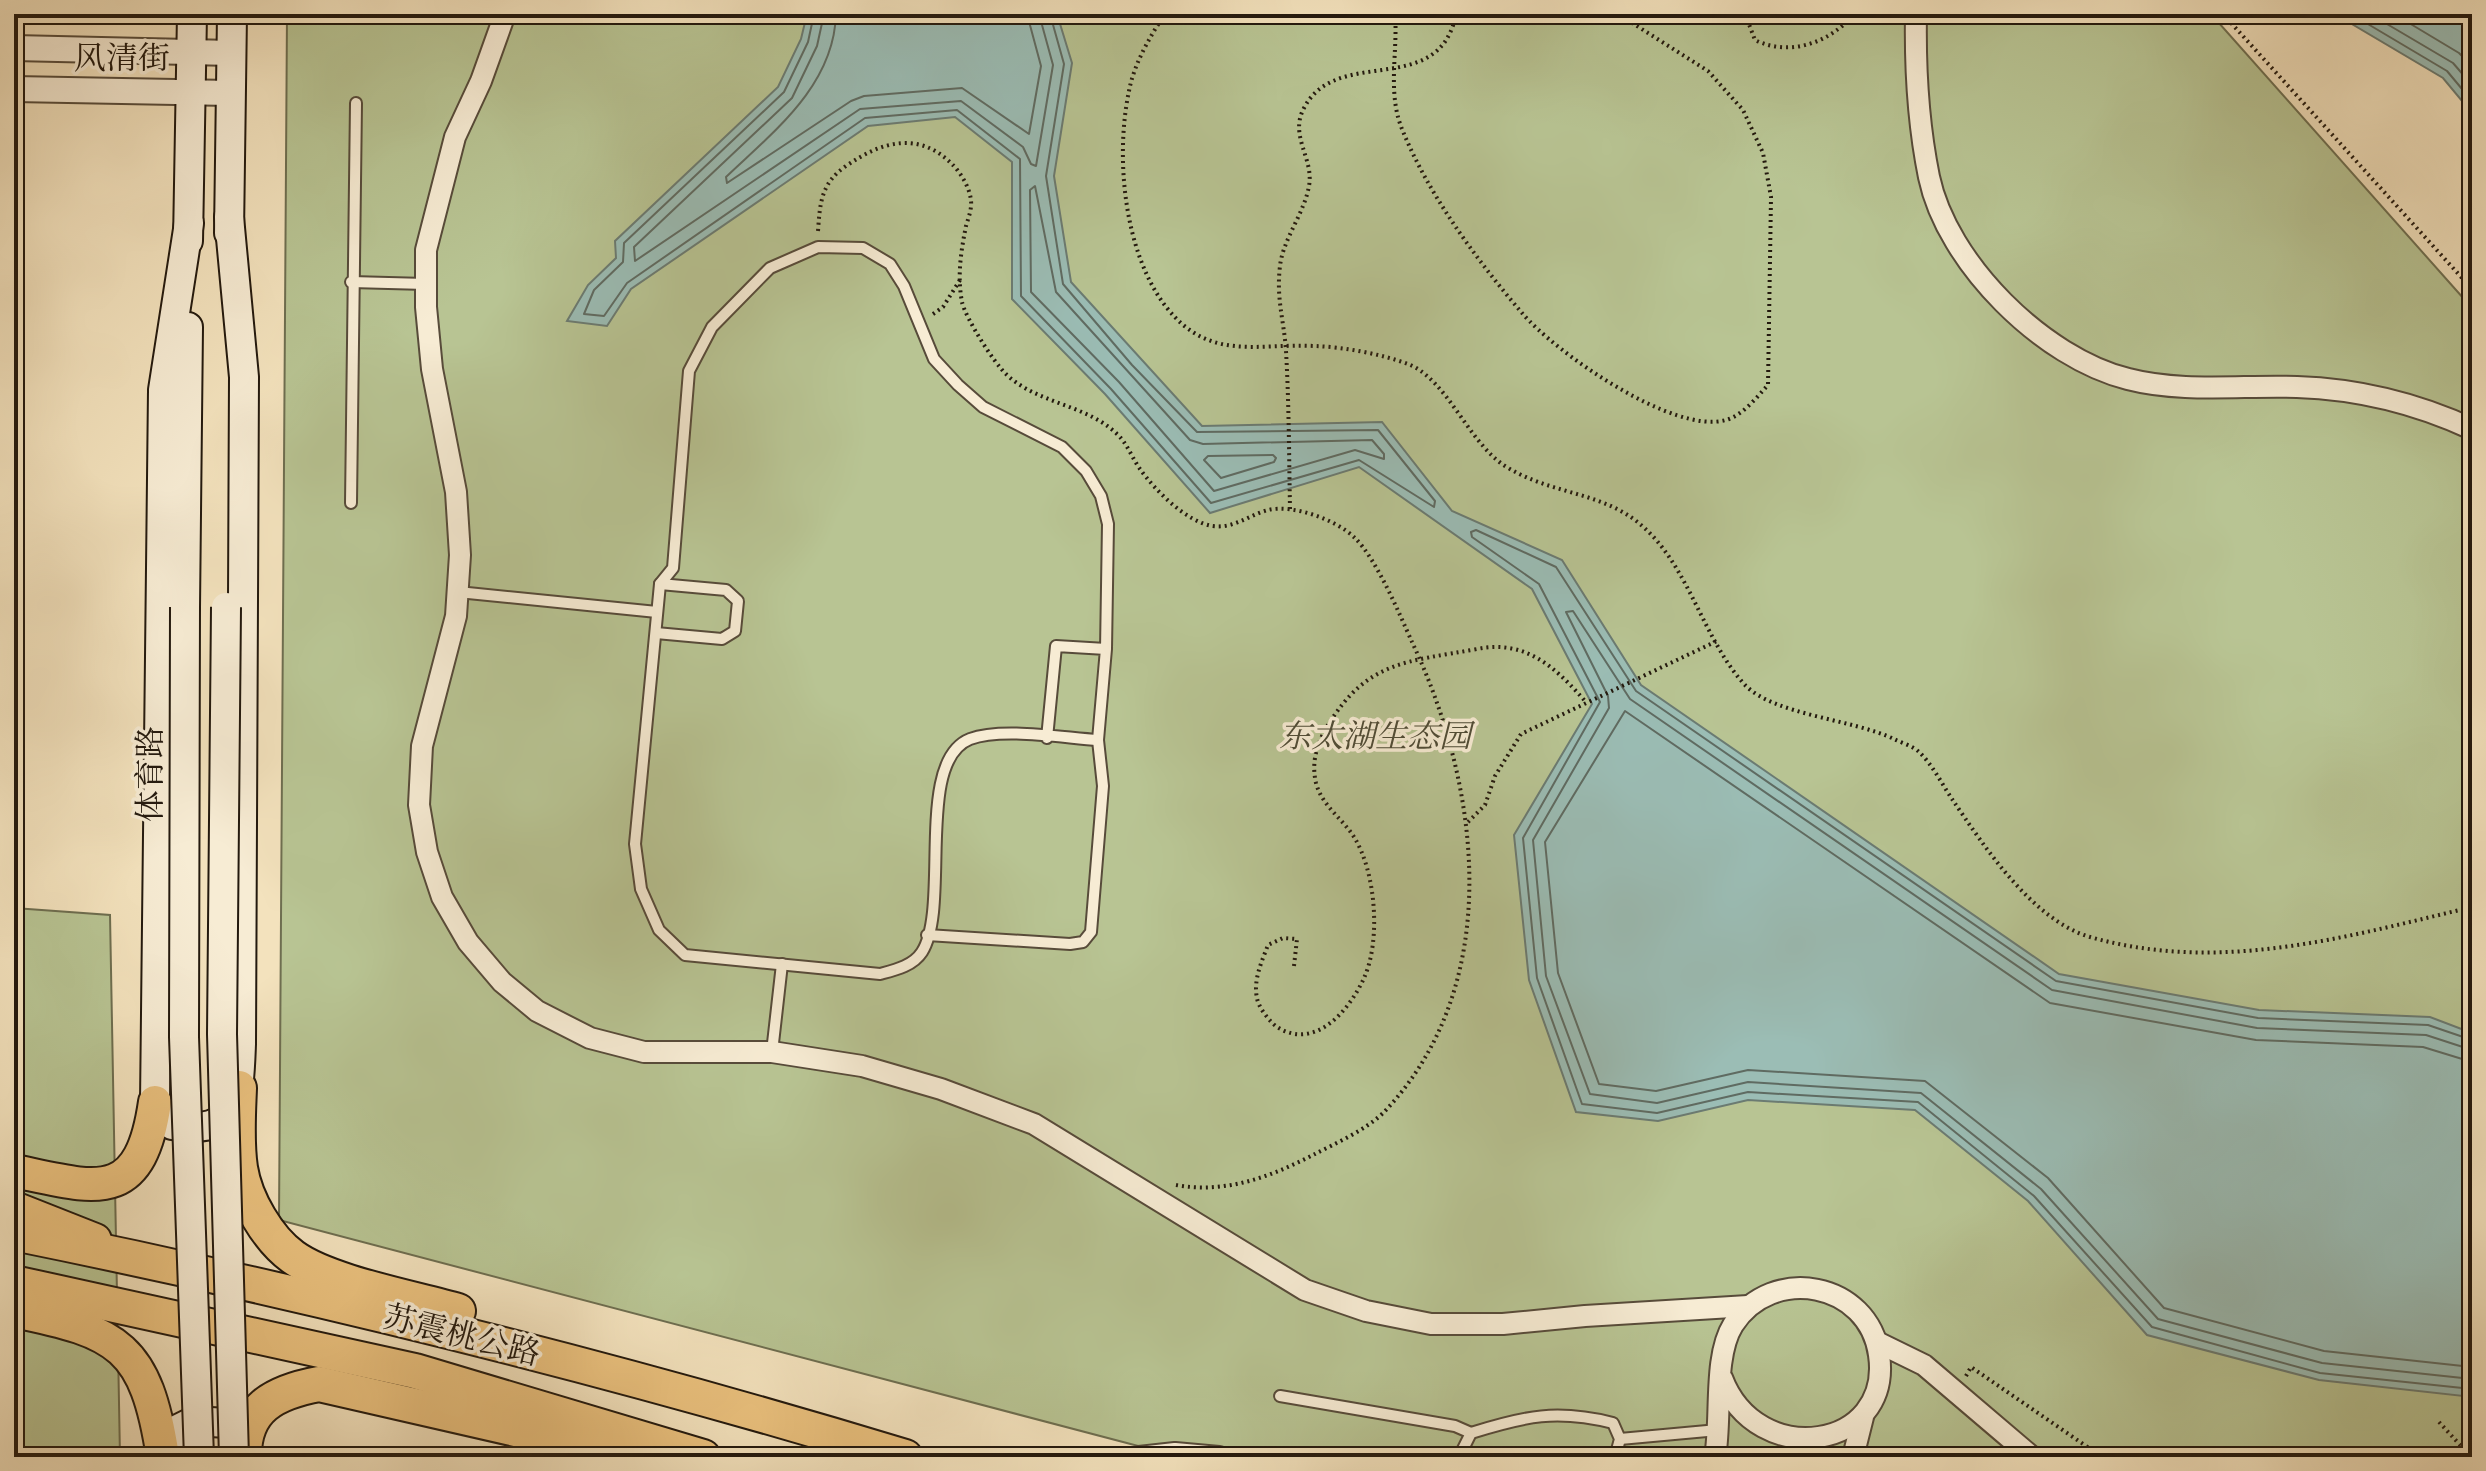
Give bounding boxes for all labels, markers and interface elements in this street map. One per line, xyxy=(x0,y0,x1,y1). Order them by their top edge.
street label: 风清街 xyxy=(74,37,170,79)
park label: 东太湖生态园 xyxy=(1279,715,1476,757)
street label: 体育路 xyxy=(129,726,171,822)
street label: 苏震桃公路 xyxy=(379,1295,545,1375)

